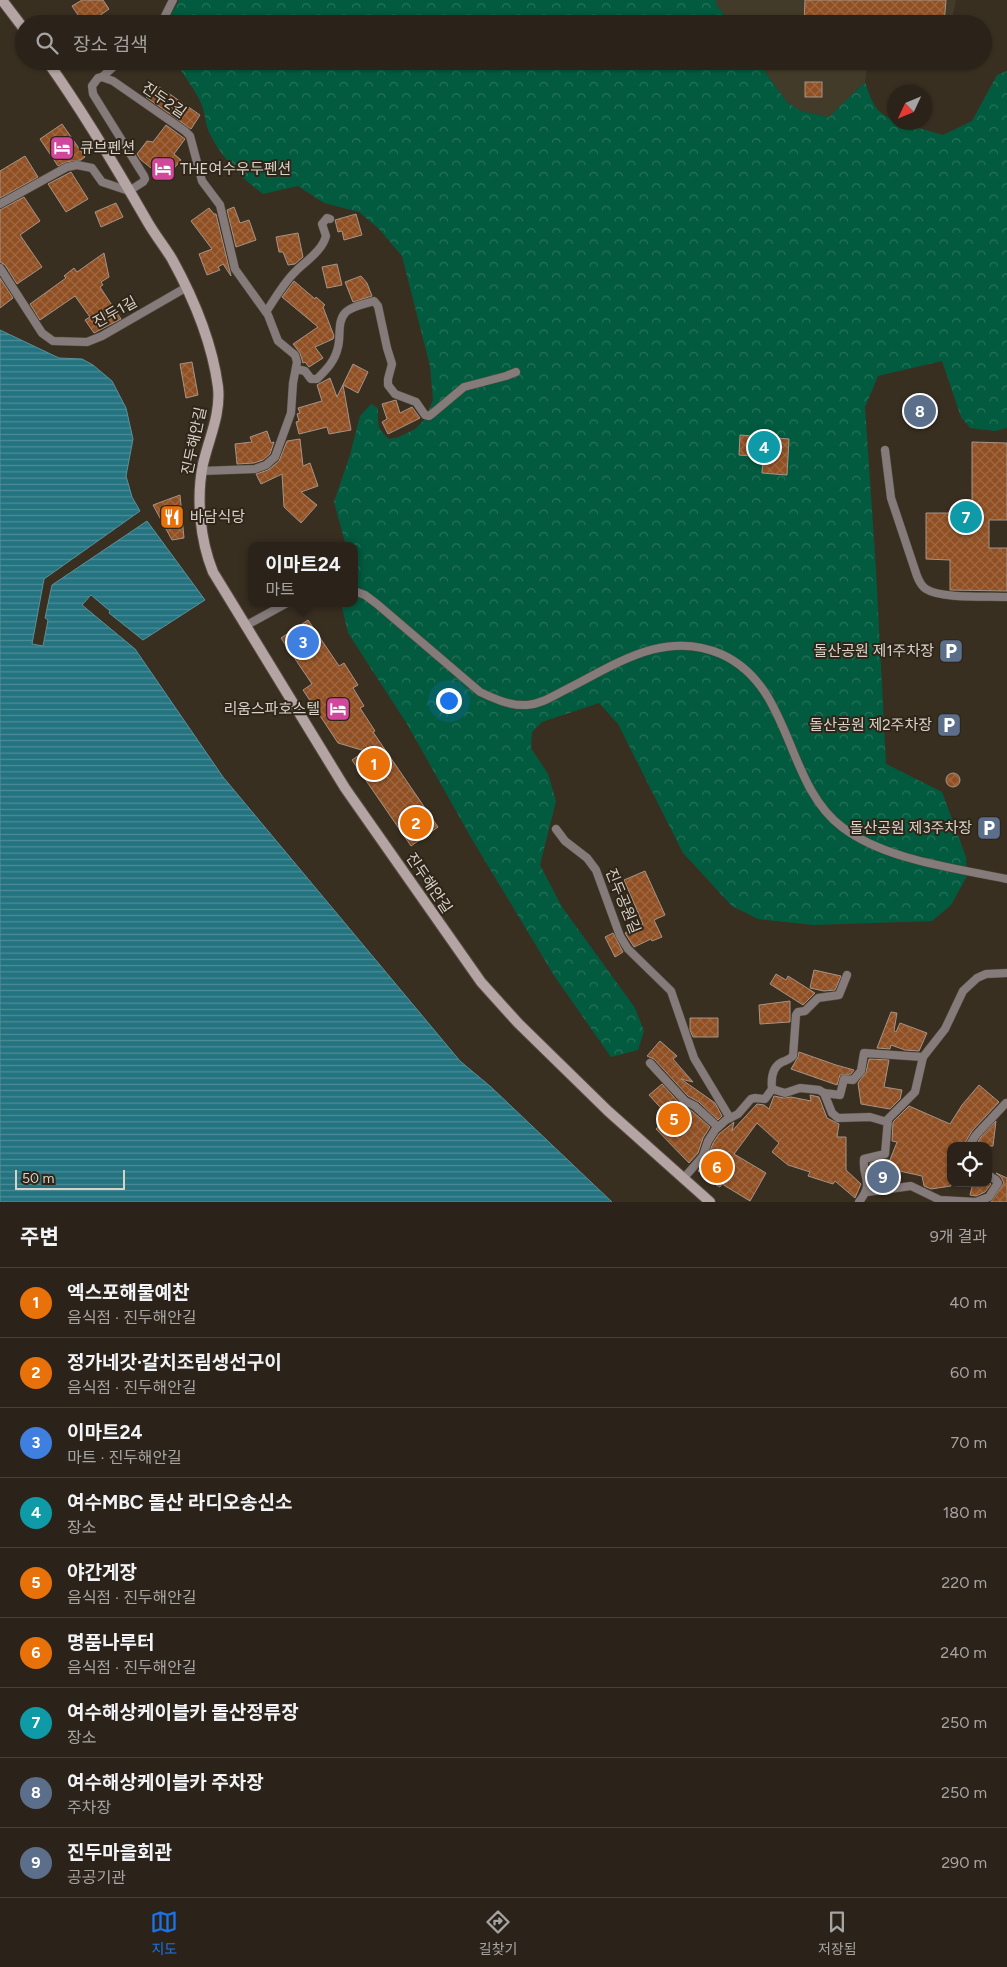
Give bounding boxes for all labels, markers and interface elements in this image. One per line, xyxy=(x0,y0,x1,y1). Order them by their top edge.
search box xyxy=(15,15,992,70)
icon: search xyxy=(33,29,61,57)
text: 장소 검색 xyxy=(73,33,148,56)
street label: 진두2길 xyxy=(138,78,190,122)
north arrow xyxy=(887,85,932,130)
hotel icon: 큐브펜션 xyxy=(49,135,75,161)
place label: 큐브펜션 xyxy=(80,139,135,157)
hotel icon: THE여수우두펜션 xyxy=(150,156,176,182)
place label: THE여수우두펜션 xyxy=(180,160,291,178)
street label: 진두1길 xyxy=(90,293,140,331)
pin: 8 xyxy=(904,392,936,430)
street label: 진두해안길 xyxy=(178,405,210,477)
pin: 4 xyxy=(748,428,780,466)
pin: 7 xyxy=(950,498,982,536)
restaurant icon: 바담식당 xyxy=(159,504,185,530)
place label: 바담식당 xyxy=(190,508,245,526)
popup xyxy=(248,542,358,607)
text: 이마트24 xyxy=(265,553,341,576)
text: 마트 xyxy=(265,580,295,599)
pin: 3 xyxy=(287,623,319,661)
parking icon: 돌산공원 제1주차장 xyxy=(938,638,964,664)
place label: 돌산공원 제1주차장 xyxy=(814,642,934,660)
your location xyxy=(436,688,462,714)
hotel icon: 리움스파호스텔 xyxy=(325,696,351,722)
place label: 리움스파호스텔 xyxy=(223,700,320,718)
parking icon: 돌산공원 제2주차장 xyxy=(936,712,962,738)
place label: 돌산공원 제2주차장 xyxy=(810,716,932,734)
pin: 1 xyxy=(358,745,390,783)
pin: 2 xyxy=(400,804,432,842)
parking icon: 돌산공원 제3주차장 xyxy=(976,815,1002,841)
place label: 돌산공원 제3주차장 xyxy=(850,819,972,837)
street label: 진두해안길 xyxy=(402,849,456,917)
street label: 진두공원길 xyxy=(602,866,644,936)
pin: 5 xyxy=(658,1100,690,1138)
map controls xyxy=(947,1142,992,1187)
button: locate xyxy=(947,1142,992,1187)
pin: 6 xyxy=(701,1148,733,1186)
pin: 9 xyxy=(867,1158,899,1196)
scale bar xyxy=(15,1167,125,1190)
text: 50 m xyxy=(22,1170,54,1187)
text: 주변 xyxy=(20,1224,59,1249)
text: 9개 결과 xyxy=(930,1227,987,1246)
text: 엑스포해물예찬 xyxy=(67,1281,189,1304)
text: 1 xyxy=(33,1293,39,1312)
text: 40 m xyxy=(949,1293,987,1312)
text: 음식점 · 진두해안길 xyxy=(67,1308,197,1327)
text: 정가네갓·갈치조림생선구이 xyxy=(67,1351,282,1374)
text: 2 xyxy=(31,1363,41,1382)
text: 60 m xyxy=(950,1363,987,1382)
text: 음식점 · 진두해안길 xyxy=(67,1378,197,1397)
text: 이마트24 xyxy=(67,1421,142,1444)
text: 3 xyxy=(32,1433,40,1452)
text: 70 m xyxy=(951,1433,987,1452)
text: 마트 · 진두해안길 xyxy=(67,1448,182,1467)
text: 여수MBC 돌산 라디오송신소 xyxy=(67,1491,293,1514)
text: 4 xyxy=(31,1503,41,1522)
text: 180 m xyxy=(943,1503,987,1522)
text: 장소 xyxy=(67,1518,96,1537)
text: 야간게장 xyxy=(67,1561,137,1584)
text: 5 xyxy=(31,1573,41,1592)
text: 220 m xyxy=(941,1573,987,1592)
text: 음식점 · 진두해안길 xyxy=(67,1588,197,1607)
text: 명품나루터 xyxy=(67,1631,154,1654)
text: 6 xyxy=(31,1643,41,1662)
text: 240 m xyxy=(940,1643,987,1662)
text: 음식점 · 진두해안길 xyxy=(67,1658,197,1677)
text: 여수해상케이블카 돌산정류장 xyxy=(67,1701,299,1724)
text: 7 xyxy=(32,1713,40,1732)
text: 250 m xyxy=(941,1713,987,1732)
text: 장소 xyxy=(67,1728,96,1747)
text: 여수해상케이블카 주차장 xyxy=(67,1771,264,1794)
text: 8 xyxy=(31,1783,41,1802)
text: 250 m xyxy=(941,1783,987,1802)
text: 주차장 xyxy=(67,1798,111,1817)
text: 진두마을회관 xyxy=(67,1841,172,1864)
text: 9 xyxy=(31,1853,41,1872)
text: 290 m xyxy=(941,1853,987,1872)
text: 공공기관 xyxy=(67,1868,126,1887)
tab: 지도 xyxy=(150,1908,178,1958)
tab: 길찾기 xyxy=(479,1908,517,1958)
tab: 저장됨 xyxy=(818,1908,857,1958)

